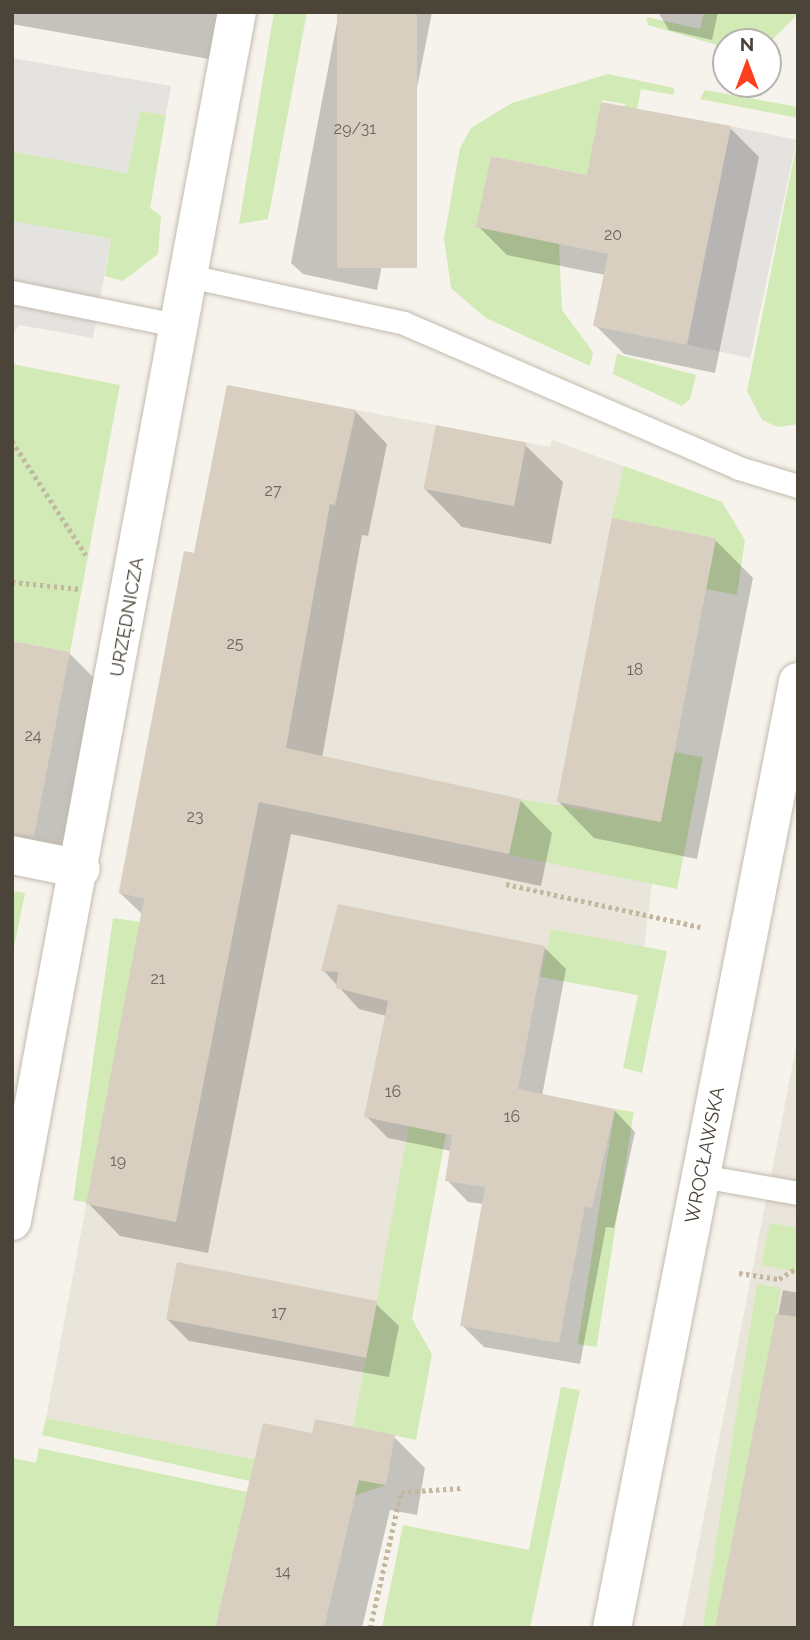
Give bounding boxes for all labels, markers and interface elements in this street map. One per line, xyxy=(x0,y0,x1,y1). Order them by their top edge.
north arrow xyxy=(712,28,782,98)
text: N xyxy=(740,33,754,55)
house number: 29/31 xyxy=(334,119,376,139)
house number: 20 xyxy=(604,225,622,245)
house number: 27 xyxy=(265,481,281,501)
street label: URZĘDNICZA xyxy=(105,555,149,679)
house number: 25 xyxy=(226,634,244,654)
house number: 18 xyxy=(627,660,643,680)
house number: 24 xyxy=(24,726,42,746)
house number: 23 xyxy=(187,807,203,827)
house number: 21 xyxy=(150,969,166,989)
house number: 16 xyxy=(385,1082,401,1102)
street label: WROCŁAWSKA xyxy=(681,1085,729,1225)
house number: 16 xyxy=(504,1107,520,1127)
house number: 19 xyxy=(110,1151,126,1171)
house number: 17 xyxy=(271,1303,287,1323)
house number: 14 xyxy=(275,1562,291,1582)

